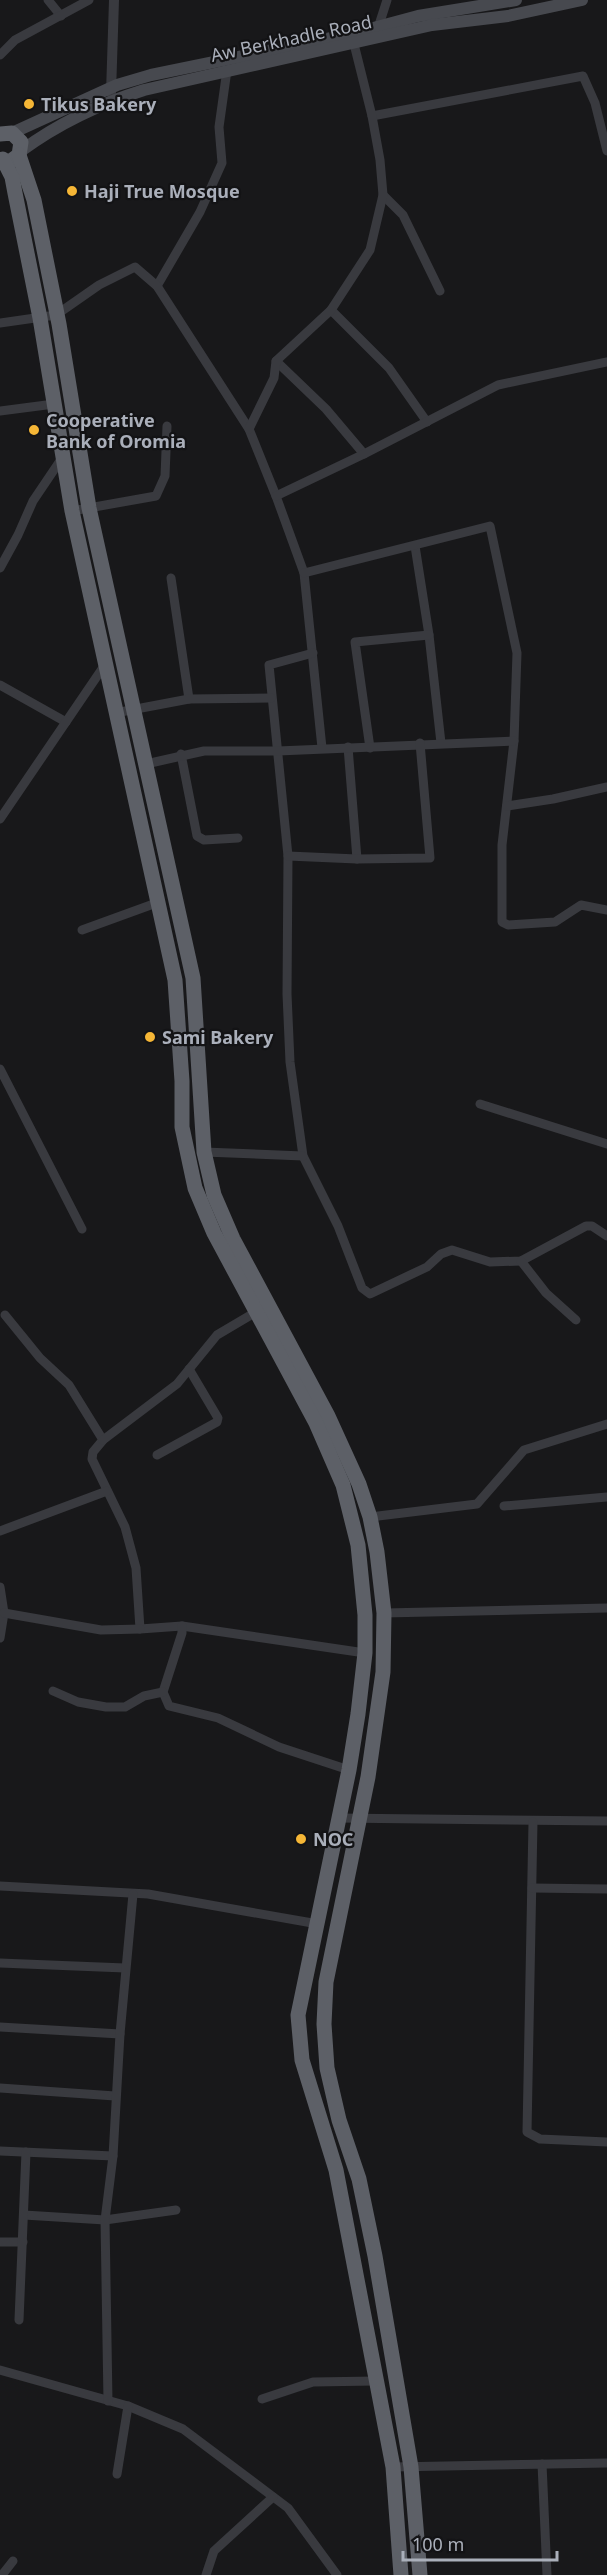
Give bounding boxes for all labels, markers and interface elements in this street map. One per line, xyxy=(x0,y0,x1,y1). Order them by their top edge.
street label: Aw Berkhadle Road xyxy=(208,9,374,67)
place label: Tikus Bakery xyxy=(41,92,157,116)
marker: Tikus Bakery xyxy=(22,97,36,111)
place label: Haji True Mosque xyxy=(84,179,240,203)
marker: Haji True Mosque xyxy=(65,184,79,198)
place label: Cooperative Bank of Oromia xyxy=(46,408,186,453)
marker: Cooperative Bank of Oromia xyxy=(27,423,41,437)
place label: Sami Bakery xyxy=(162,1025,274,1049)
marker: Sami Bakery xyxy=(143,1030,157,1044)
place label: NOC xyxy=(313,1827,353,1851)
marker: NOC xyxy=(294,1832,308,1846)
scale bar xyxy=(403,2524,558,2562)
text: 100 m xyxy=(412,2532,464,2556)

